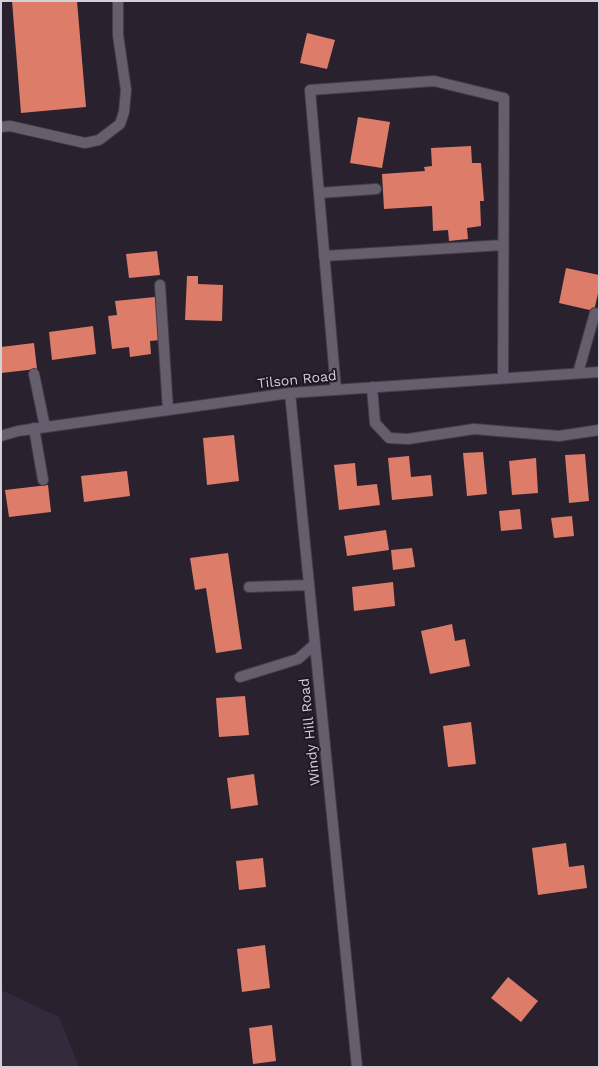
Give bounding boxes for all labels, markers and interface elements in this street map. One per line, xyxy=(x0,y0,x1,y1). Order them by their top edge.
street label: Tilson Road xyxy=(257,367,337,393)
street label: Windy Hill Road xyxy=(296,677,324,787)

